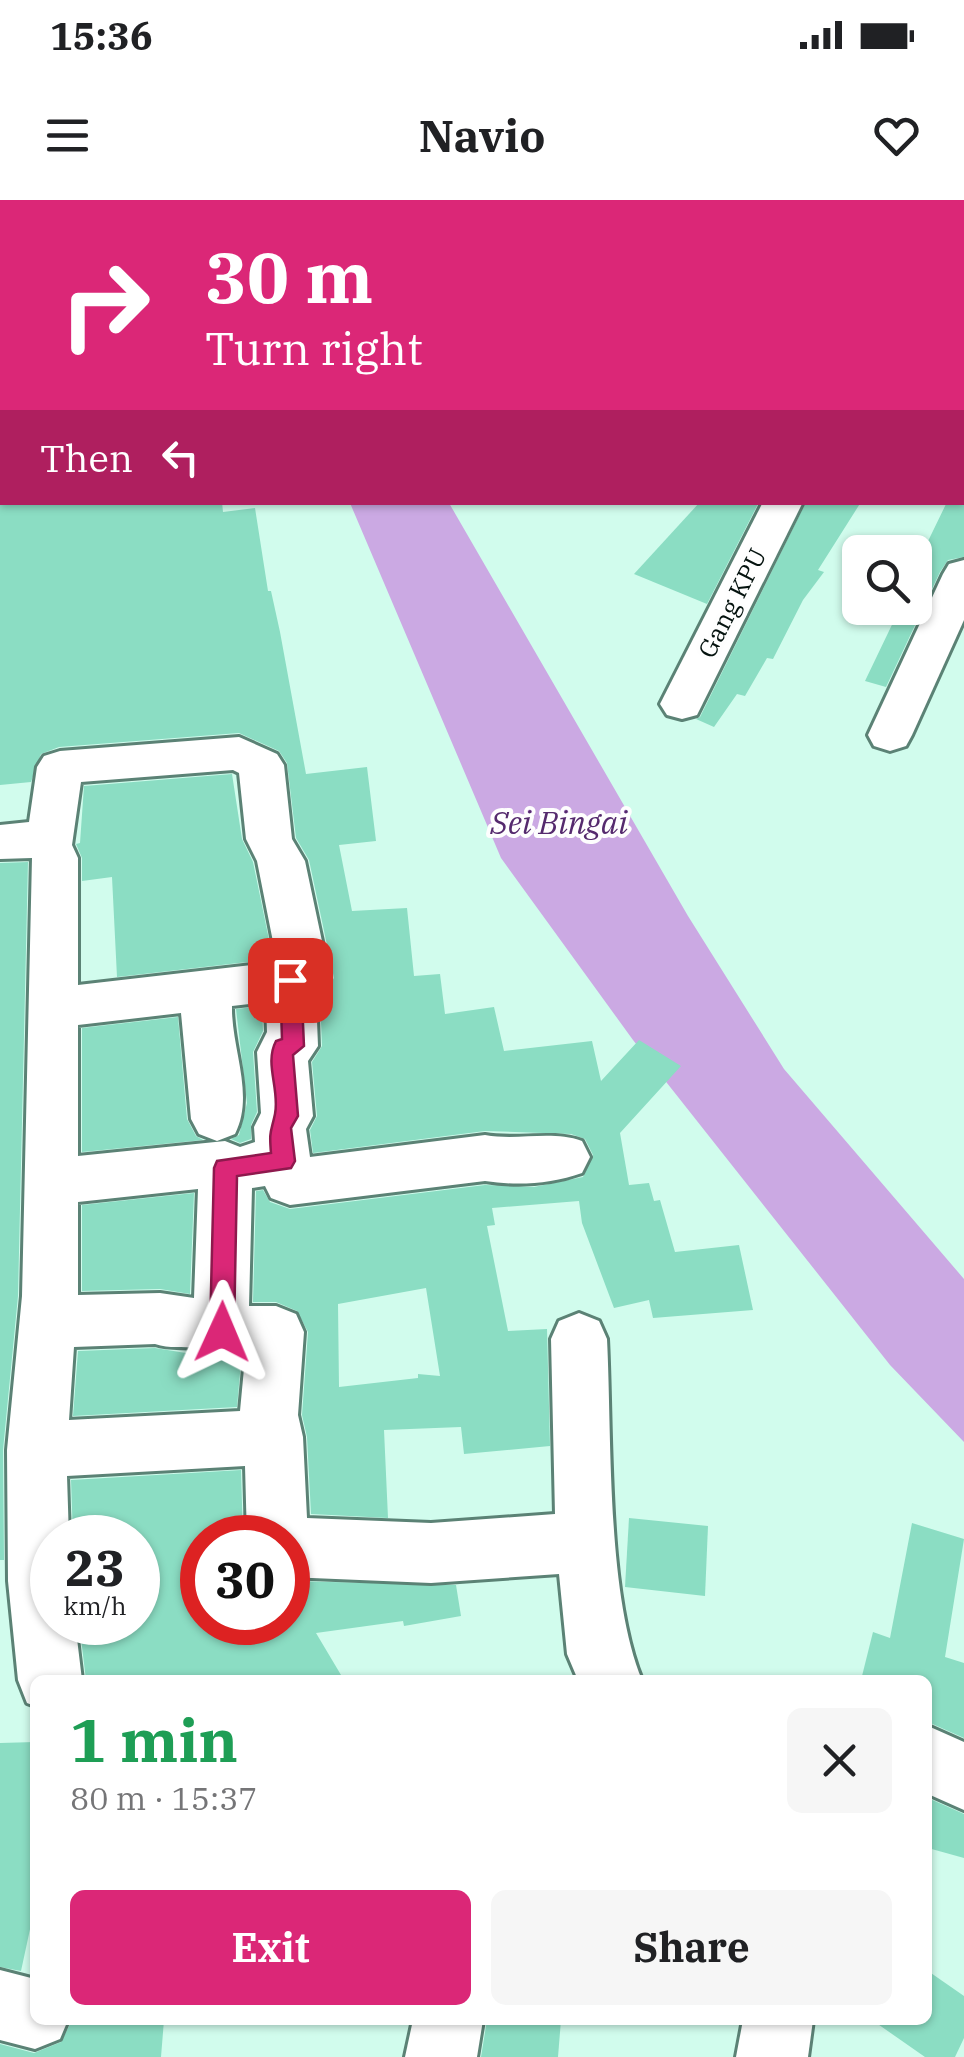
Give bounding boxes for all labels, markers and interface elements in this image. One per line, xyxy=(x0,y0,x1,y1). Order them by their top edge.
text: 15:36 xyxy=(50,11,153,60)
text: Navio xyxy=(419,106,545,164)
icon: menu xyxy=(40,108,95,163)
icon: heart xyxy=(869,108,924,163)
text: 30 m xyxy=(205,231,373,322)
icon: right xyxy=(40,240,170,370)
text: Turn right xyxy=(205,319,423,377)
icon: left xyxy=(153,430,208,485)
text: Then xyxy=(40,433,133,482)
map controls xyxy=(842,535,932,625)
button: search xyxy=(842,535,932,625)
street label: Gang KPU xyxy=(690,542,773,663)
water label: Sei Bingai xyxy=(489,801,628,843)
pin xyxy=(248,938,333,1023)
icon: arrive xyxy=(263,953,318,1008)
position arrow xyxy=(170,1280,274,1384)
speed limit sign: 30 xyxy=(180,1515,310,1645)
text: 23 xyxy=(65,1535,125,1600)
text: km/h xyxy=(63,1589,127,1622)
text: 1 min xyxy=(70,1700,238,1779)
button: close xyxy=(787,1708,892,1813)
text: 80 m · 15:37 xyxy=(70,1777,258,1819)
button: Exit xyxy=(70,1890,471,2005)
button: Share xyxy=(491,1890,892,2005)

